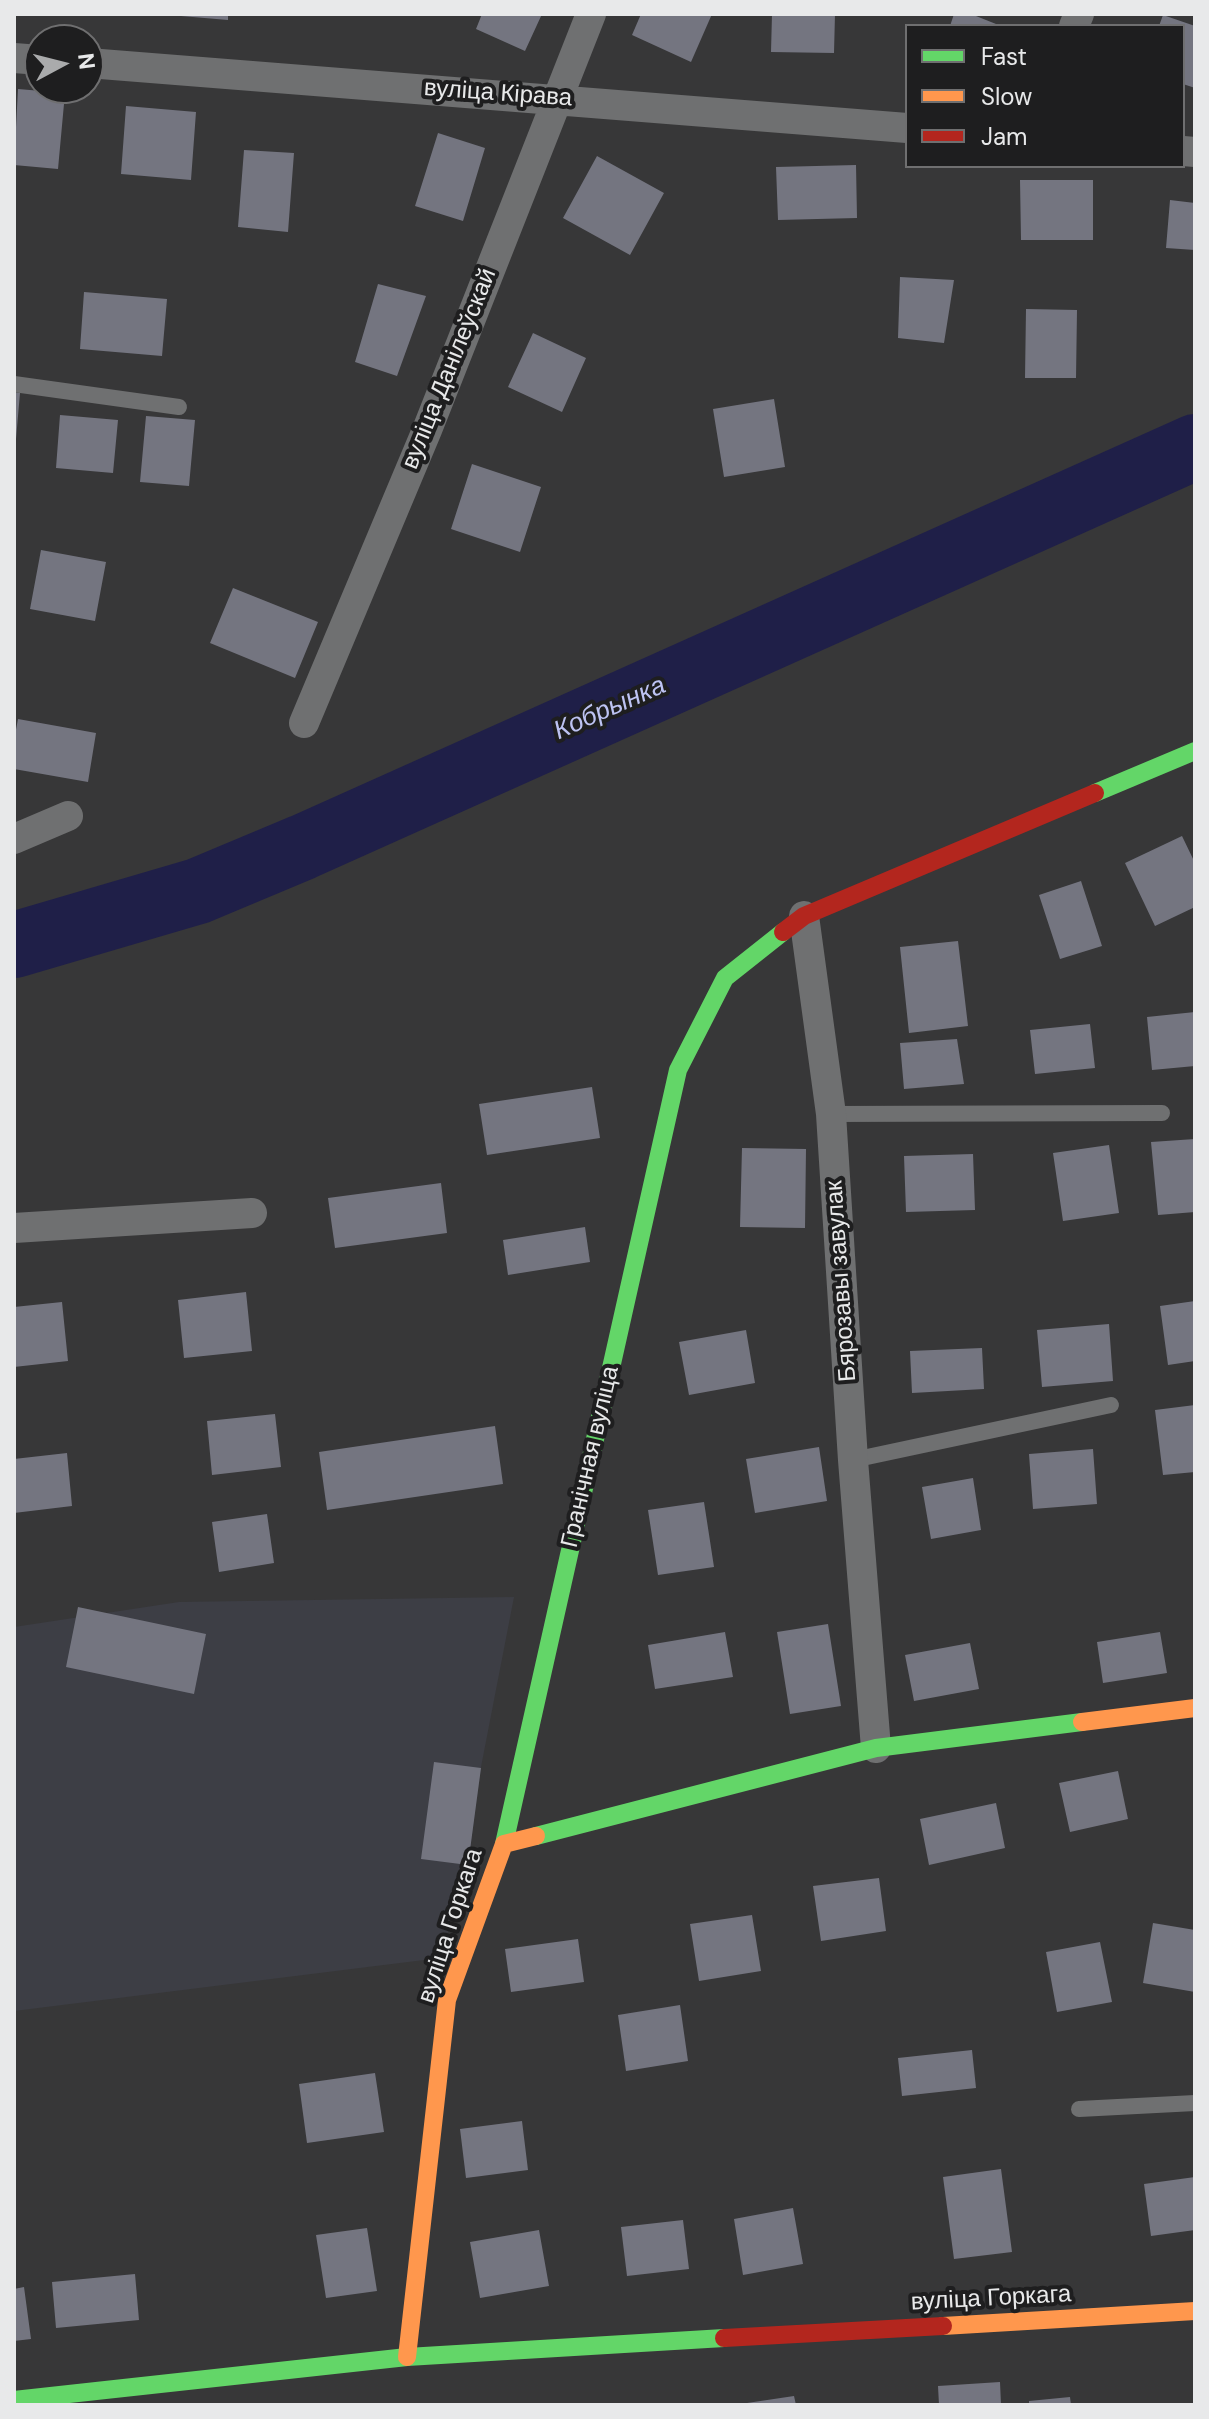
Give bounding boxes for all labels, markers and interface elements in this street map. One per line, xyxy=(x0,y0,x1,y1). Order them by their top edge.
north arrow xyxy=(24,24,104,104)
legend xyxy=(905,24,1185,168)
text: Fast xyxy=(981,41,1027,72)
text: N xyxy=(71,52,102,71)
street label: вуліца Кірава xyxy=(423,74,573,114)
text: Slow xyxy=(981,81,1032,112)
text: Jam xyxy=(981,121,1027,152)
street label: вуліца Данілеўскай xyxy=(397,264,503,474)
water label: Кобрынка xyxy=(549,671,671,747)
street label: Бярозавы завулак xyxy=(821,1179,863,1383)
street label: Гранічная вуліца xyxy=(556,1363,626,1551)
street label: вуліца Горкага xyxy=(412,1845,490,2007)
street label: вуліца Горкага xyxy=(910,2280,1072,2318)

